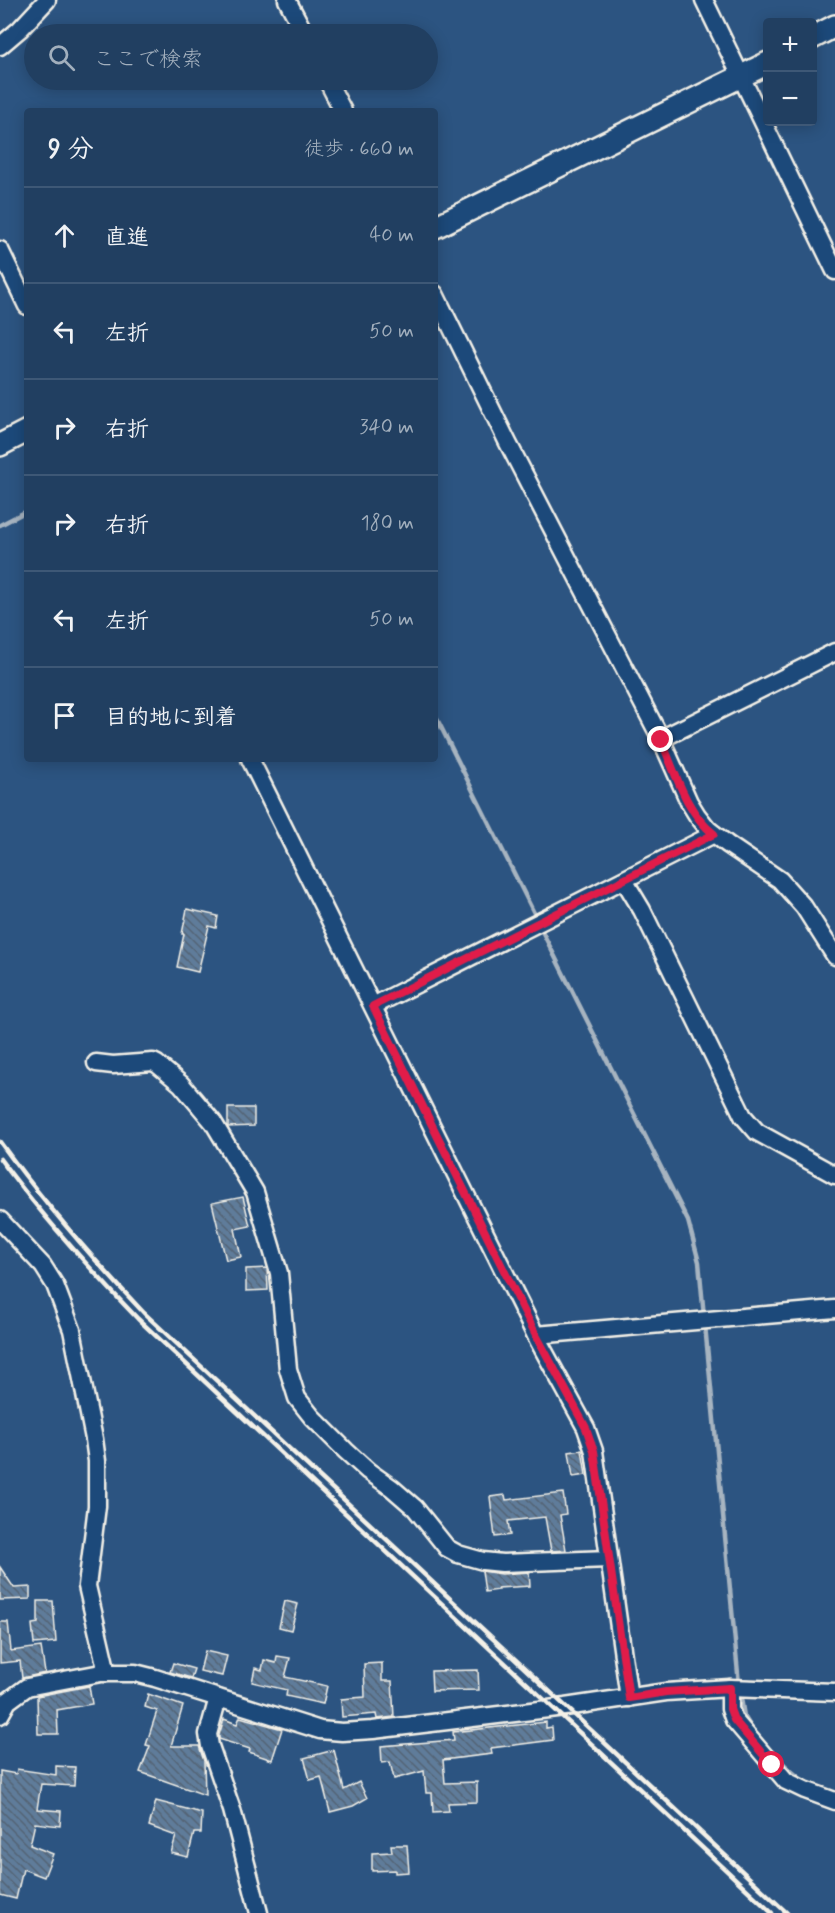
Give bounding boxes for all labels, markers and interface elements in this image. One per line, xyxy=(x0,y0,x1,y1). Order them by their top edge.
map controls xyxy=(763,18,817,126)
button: + xyxy=(763,18,817,72)
search box xyxy=(24,24,438,90)
icon: search xyxy=(45,41,78,74)
text: ここで検索 xyxy=(93,46,203,74)
button: − xyxy=(763,72,817,126)
text: 9 分 xyxy=(48,133,94,167)
text: 徒歩 · 660 m xyxy=(304,136,414,163)
icon: ahead xyxy=(48,219,81,252)
text: 40 m xyxy=(370,222,414,249)
text: 直進 xyxy=(105,224,149,252)
icon: left xyxy=(48,315,81,348)
text: 50 m xyxy=(369,318,414,345)
text: 左折 xyxy=(105,320,149,348)
icon: right xyxy=(48,411,81,444)
text: 340 m xyxy=(359,414,414,441)
text: 右折 xyxy=(105,416,149,444)
icon: right xyxy=(48,507,81,540)
text: 180 m xyxy=(361,510,414,537)
text: 右折 xyxy=(105,512,149,540)
icon: left xyxy=(48,603,81,636)
text: 50 m xyxy=(369,606,414,633)
text: 左折 xyxy=(105,608,149,636)
icon: arrive xyxy=(48,699,81,732)
text: 目的地に到着 xyxy=(105,704,237,732)
route end xyxy=(647,726,673,752)
route start xyxy=(758,1751,784,1777)

